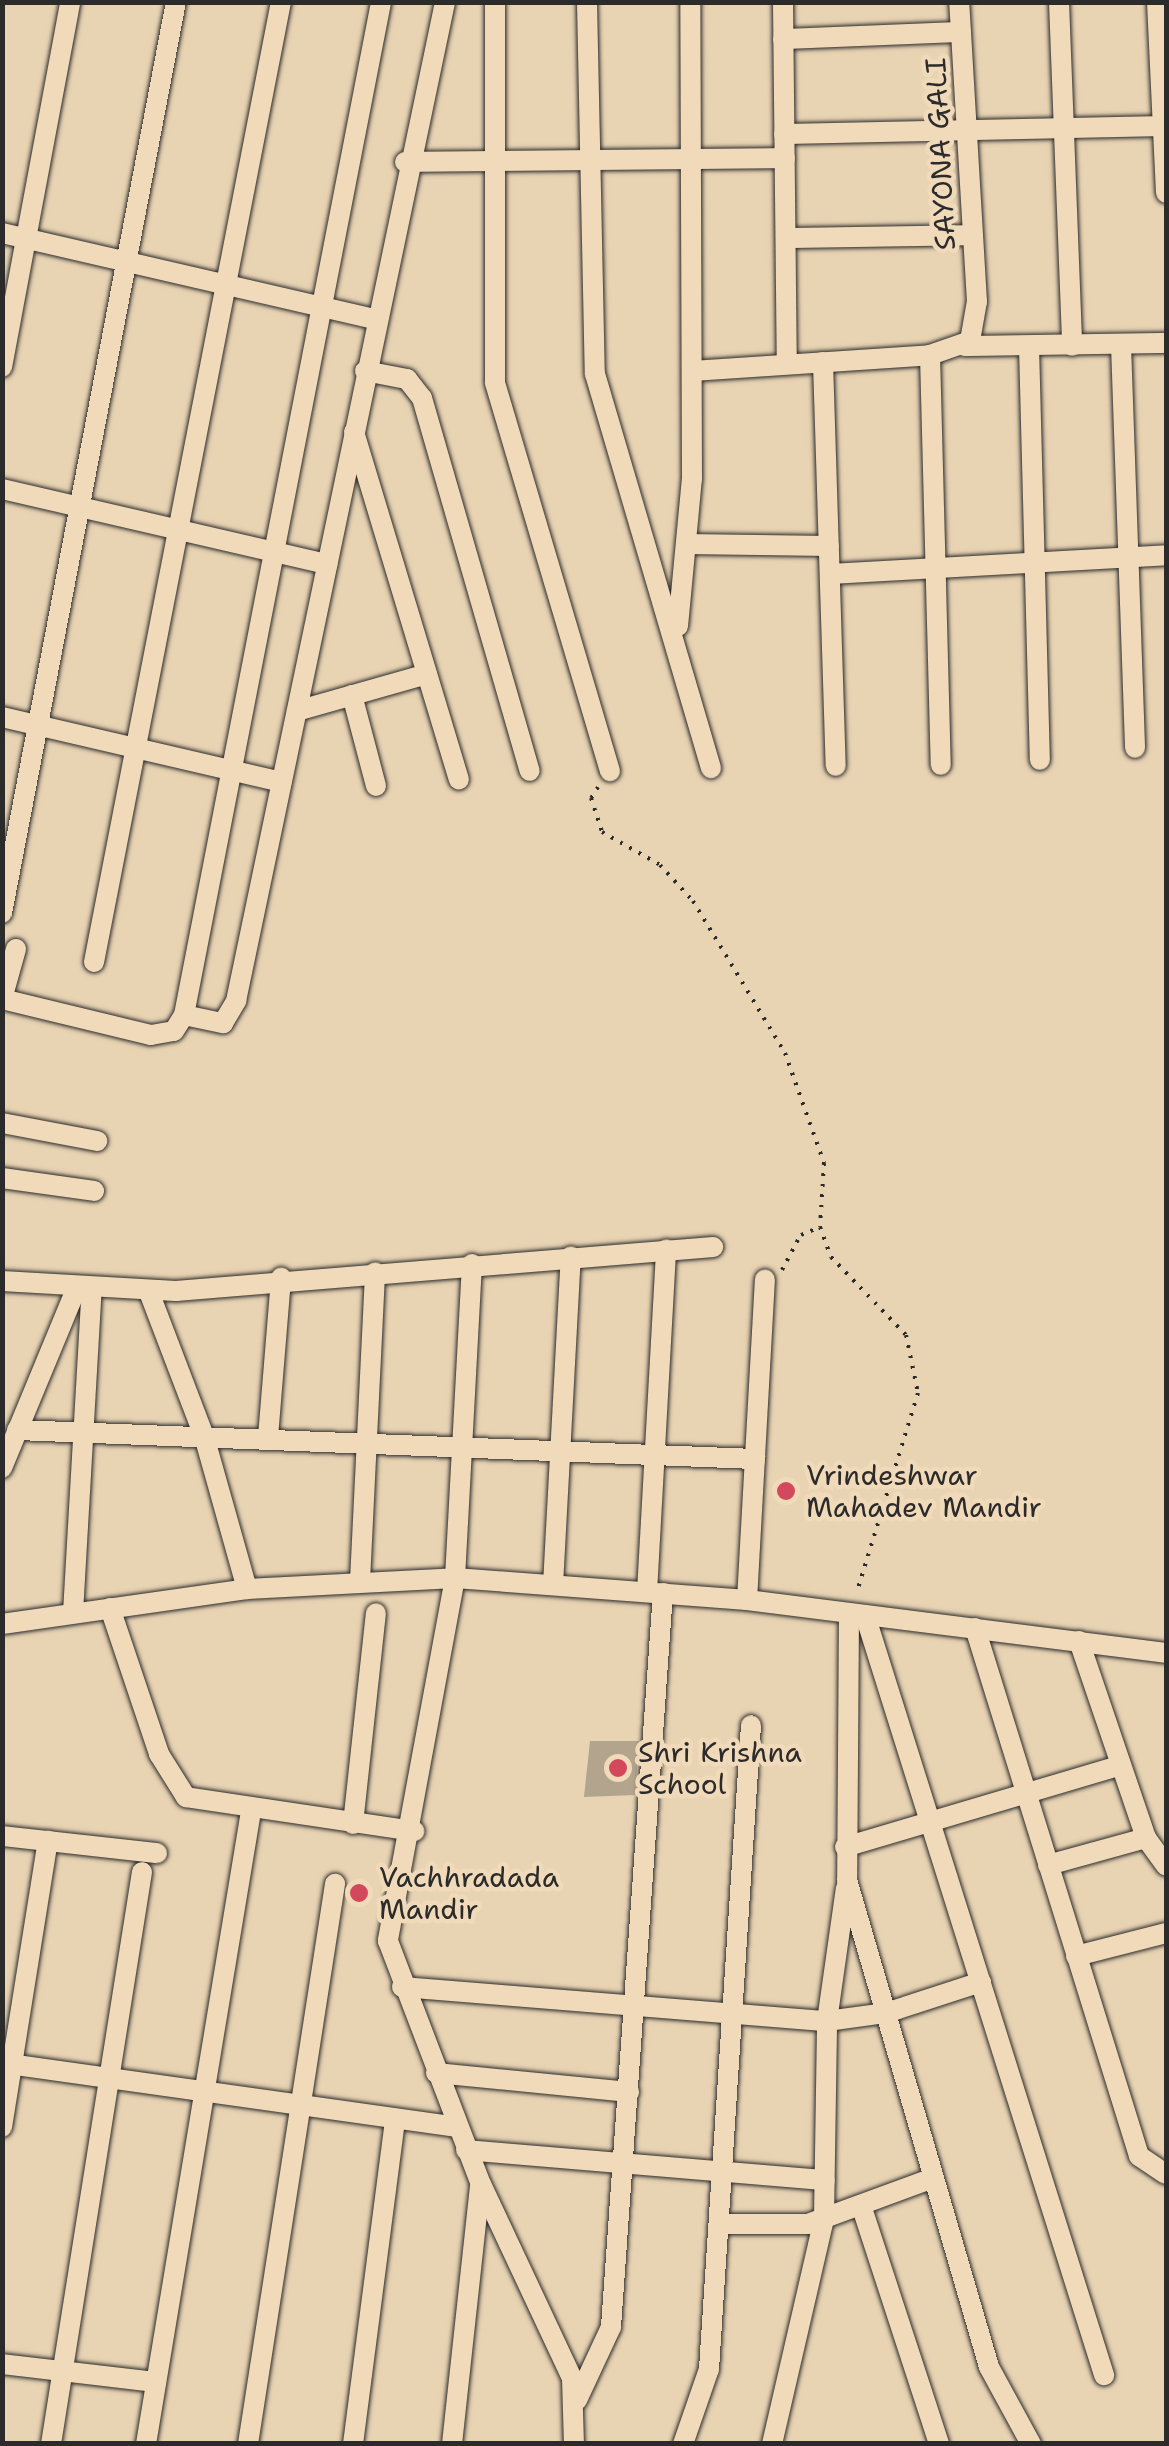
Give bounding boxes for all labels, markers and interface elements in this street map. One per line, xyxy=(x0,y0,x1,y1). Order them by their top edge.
street label: SAYONA GALI xyxy=(918,57,962,251)
place label: Vrindeshwar Mahadev Mandir xyxy=(806,1458,1042,1524)
marker: Vrindeshwar Mahadev Mandir xyxy=(775,1480,797,1502)
place label: Shri Krishna School xyxy=(638,1735,802,1801)
marker: Shri Krishna School xyxy=(607,1757,629,1779)
place label: Vachhradada Mandir xyxy=(379,1860,559,1926)
marker: Vachhradada Mandir xyxy=(348,1882,370,1904)

